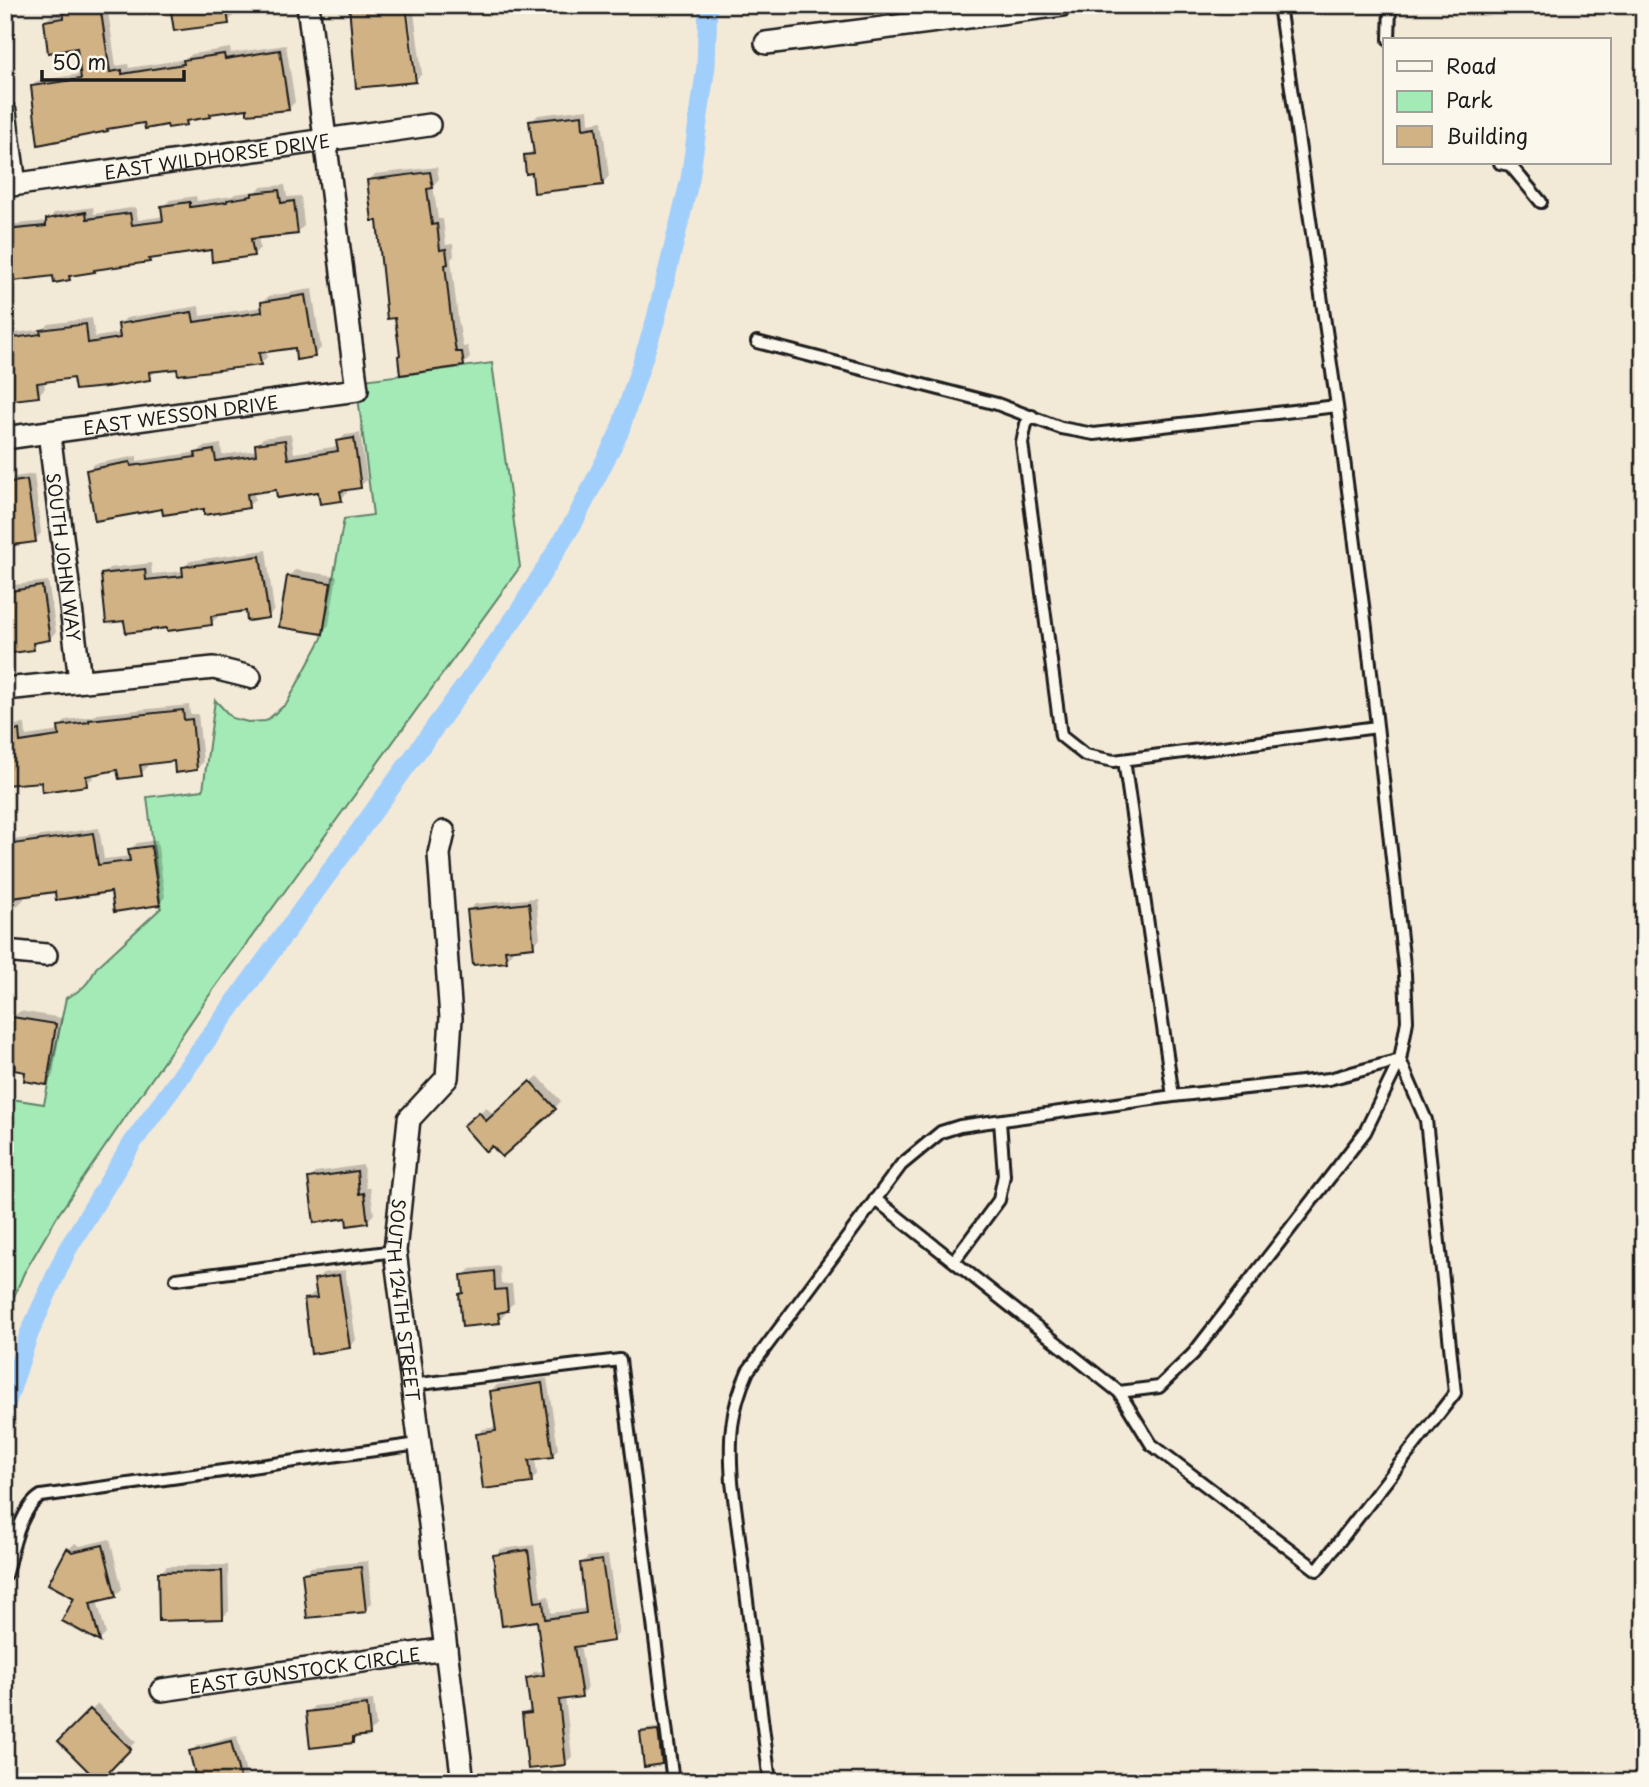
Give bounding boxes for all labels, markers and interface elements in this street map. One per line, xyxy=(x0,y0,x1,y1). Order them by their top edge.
scale bar xyxy=(42,38,184,82)
legend xyxy=(1383,38,1610,164)
text: 50 m xyxy=(52,45,106,77)
text: Road xyxy=(1446,49,1497,81)
text: Park xyxy=(1446,83,1493,115)
text: Building xyxy=(1446,119,1528,151)
street label: EAST WILDHORSE DRIVE xyxy=(102,126,331,185)
street label: EAST WESSON DRIVE xyxy=(81,387,280,441)
street label: SOUTH JOHN WAY xyxy=(41,471,89,643)
street label: SOUTH 124TH STREET xyxy=(381,1198,428,1403)
street label: EAST GUNSTOCK CIRCLE xyxy=(187,1639,422,1699)

